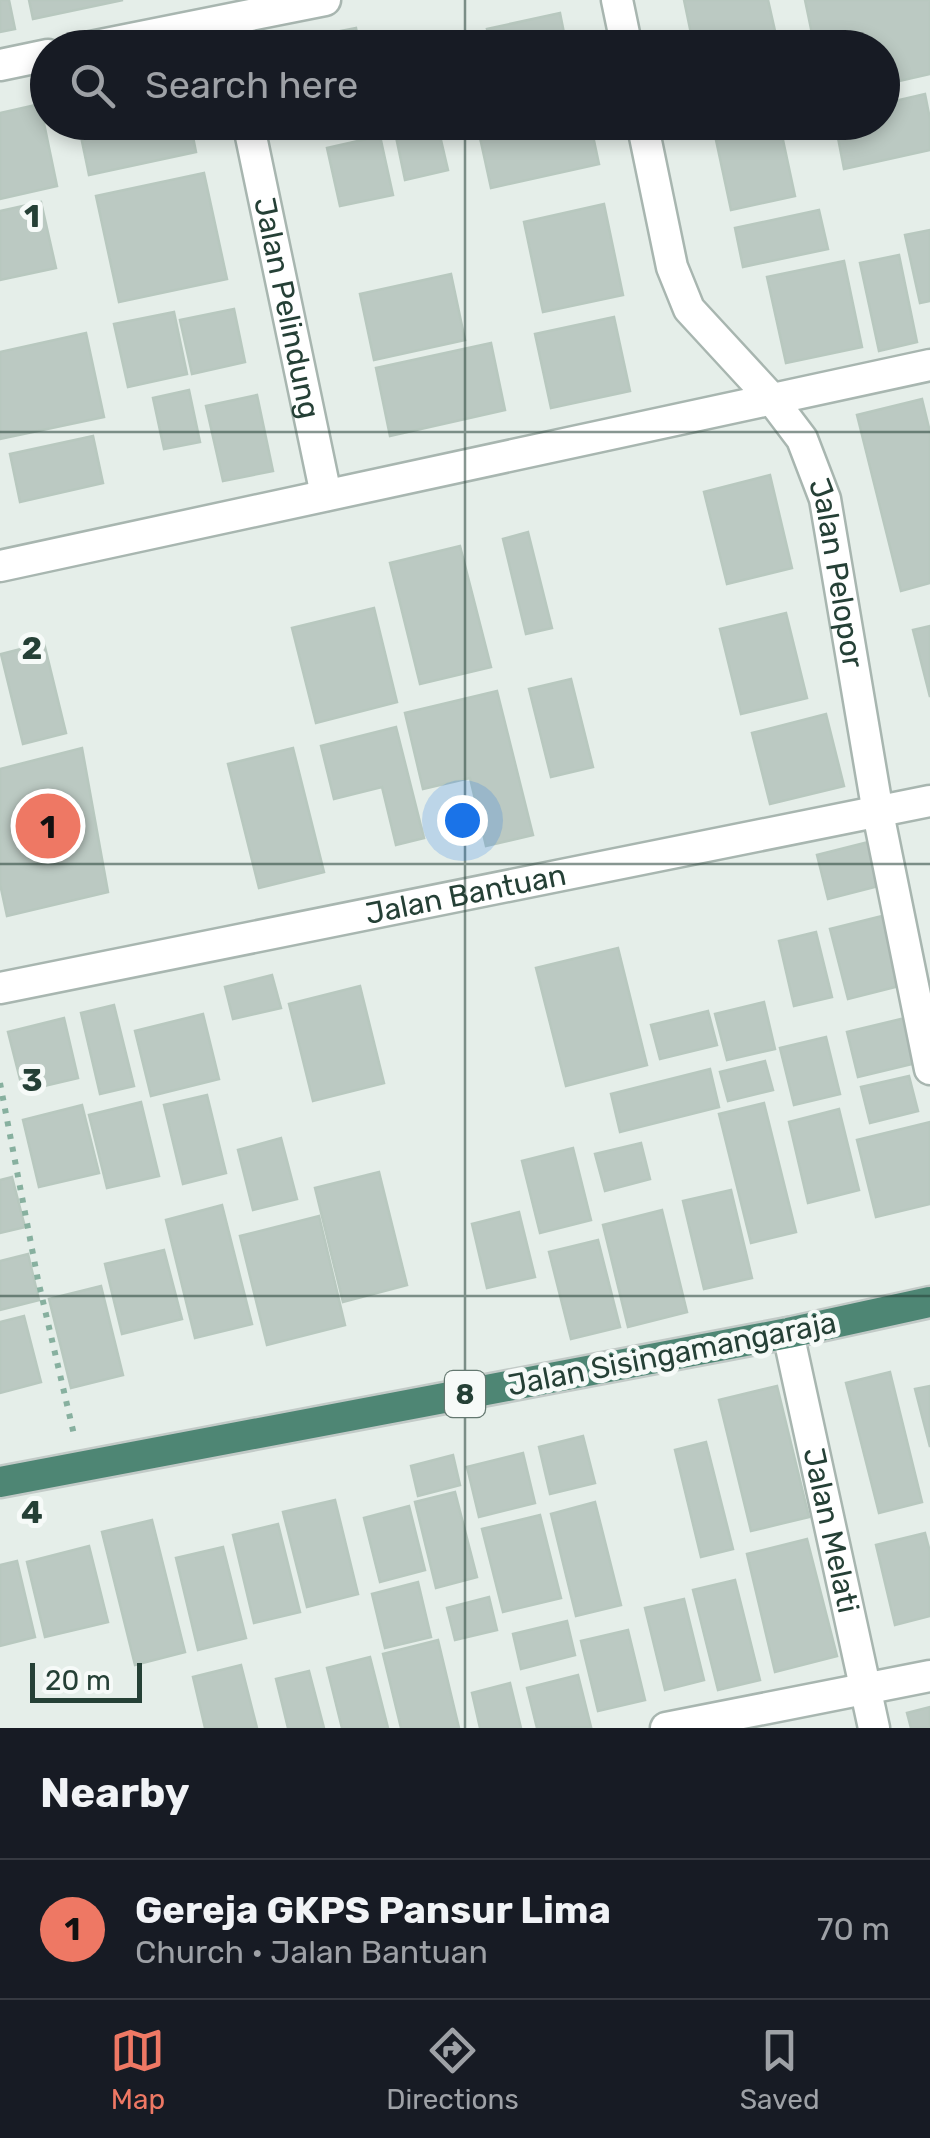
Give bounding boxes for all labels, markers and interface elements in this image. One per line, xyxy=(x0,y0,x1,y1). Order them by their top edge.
search box xyxy=(30,30,900,140)
icon: search xyxy=(65,58,120,113)
text: Search here xyxy=(145,62,358,108)
street label: Jalan Pelindung xyxy=(246,194,328,422)
text: 1 xyxy=(24,197,40,235)
street label: Jalan Pelopor xyxy=(801,473,871,671)
text: 2 xyxy=(22,629,42,667)
pin: 1 xyxy=(15,788,80,864)
your location xyxy=(437,795,488,846)
street label: Jalan Bantuan xyxy=(362,857,569,932)
text: 3 xyxy=(21,1061,43,1099)
street label: Jalan Sisingamangaraja xyxy=(505,1304,839,1404)
road number: 8 xyxy=(445,1371,485,1417)
street label: Jalan Melati xyxy=(795,1444,866,1616)
text: 4 xyxy=(21,1493,43,1531)
scale bar xyxy=(30,1658,142,1702)
text: 20 m xyxy=(45,1664,111,1697)
text: Nearby xyxy=(40,1768,190,1818)
text: Gereja GKPS Pansur Lima xyxy=(135,1887,611,1933)
text: 1 xyxy=(65,1910,80,1948)
text: 70 m xyxy=(817,1910,890,1948)
text: Church · Jalan Bantuan xyxy=(135,1933,488,1971)
tab: Map xyxy=(110,2023,165,2116)
tab: Directions xyxy=(386,2023,519,2116)
tab: Saved xyxy=(740,2023,820,2116)

